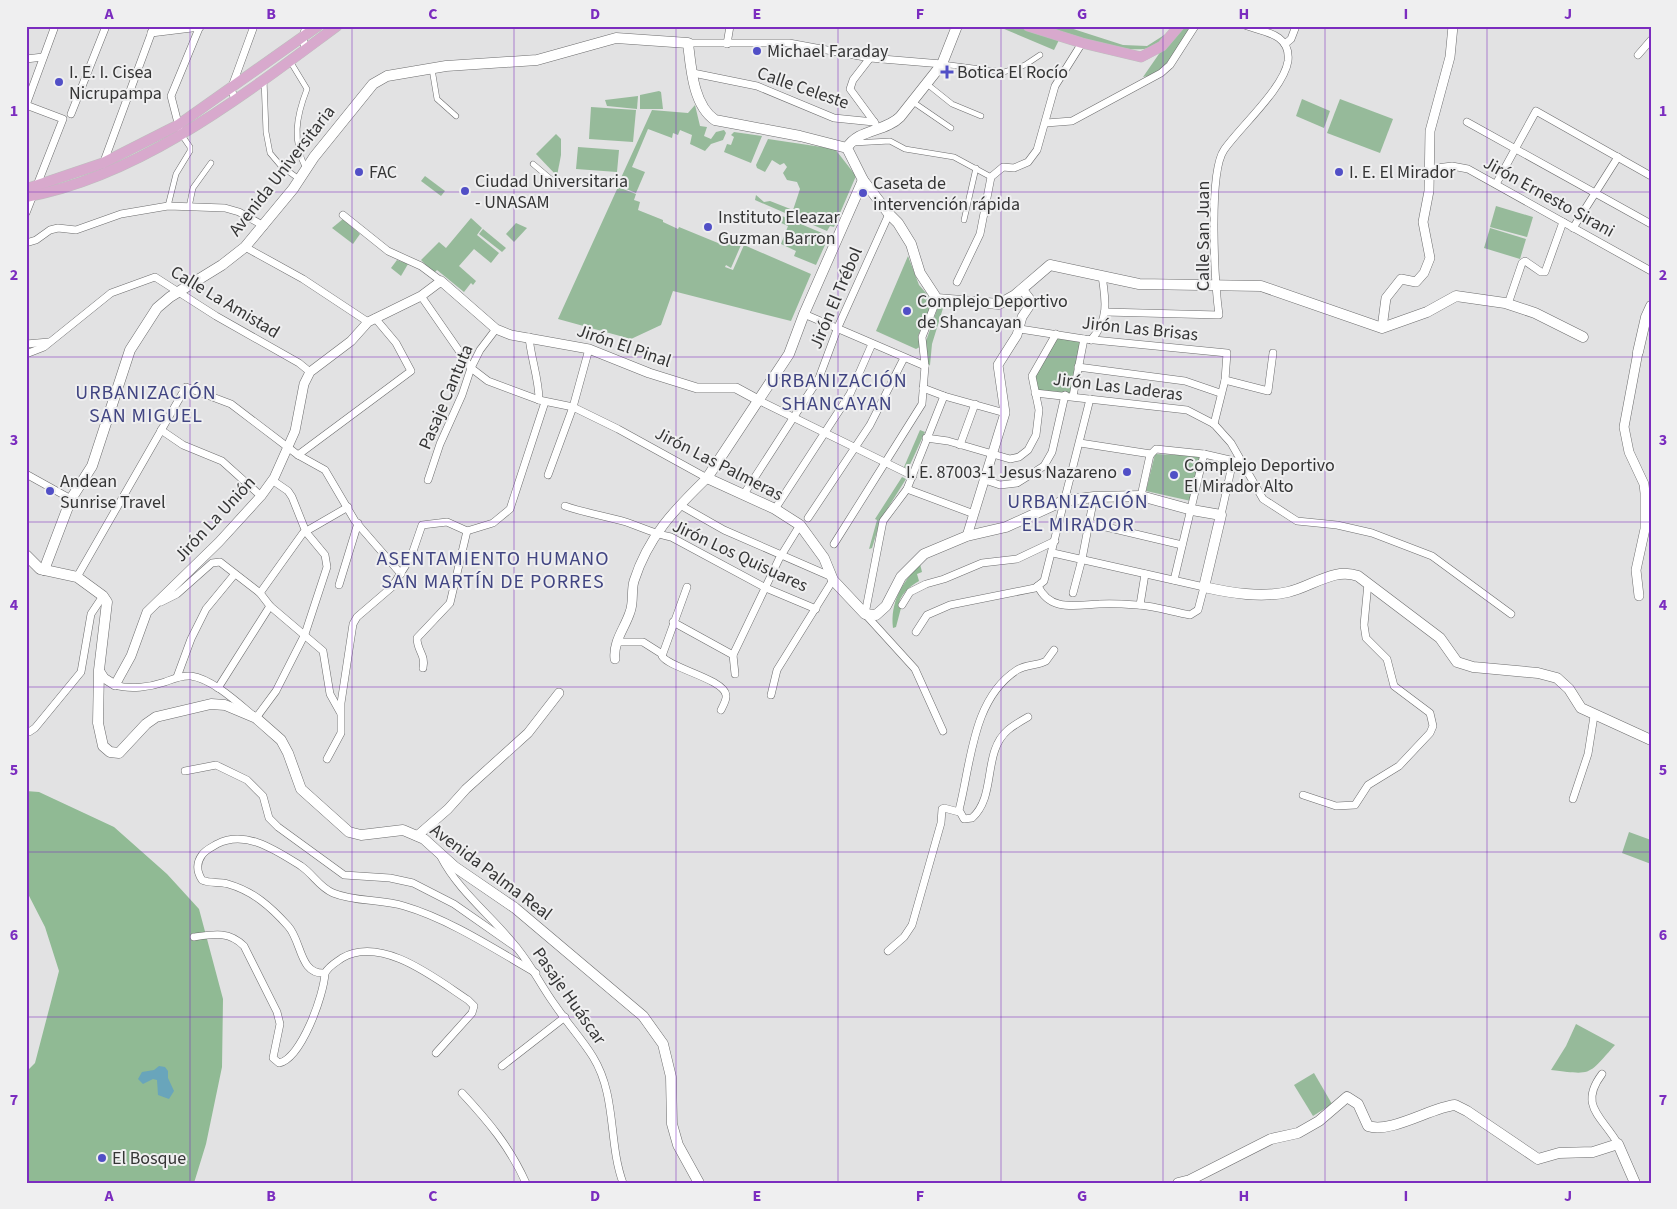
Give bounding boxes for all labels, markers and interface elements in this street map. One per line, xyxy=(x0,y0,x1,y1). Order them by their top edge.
text: A xyxy=(103,3,114,25)
text: B xyxy=(266,3,276,25)
text: C xyxy=(428,3,438,25)
text: D xyxy=(590,3,600,25)
text: E xyxy=(753,3,761,25)
text: F xyxy=(916,3,924,25)
text: G xyxy=(1077,3,1087,25)
text: H xyxy=(1239,3,1249,25)
text: I xyxy=(1404,3,1408,25)
text: J xyxy=(1564,3,1572,25)
place label: Michael Faraday xyxy=(767,39,889,64)
marker: Michael Faraday xyxy=(751,45,763,57)
place label: I. E. I. Cisea Nicrupampa xyxy=(69,60,162,106)
place label: Botica El Rocío xyxy=(957,60,1068,85)
street label: Calle Celeste xyxy=(754,61,852,115)
marker: Botica El Rocío xyxy=(941,66,953,78)
marker: I. E. I. Cisea Nicrupampa xyxy=(53,76,65,88)
text: 1 xyxy=(10,100,18,122)
street label: Avenida Universitaria xyxy=(223,100,341,242)
text: 1 xyxy=(1659,100,1667,122)
street label: Jirón Ernesto Sirani xyxy=(1479,151,1619,243)
place label: FAC xyxy=(369,160,397,185)
place label: I. E. El Mirador xyxy=(1349,160,1456,185)
marker: FAC xyxy=(353,166,365,178)
marker: I. E. El Mirador xyxy=(1333,166,1345,178)
place label: Ciudad Universitaria - UNASAM xyxy=(475,169,628,215)
place label: Caseta de intervención rápida xyxy=(873,171,1020,217)
street label: Calle San Juan xyxy=(1191,181,1216,291)
marker: Ciudad Universitaria - UNASAM xyxy=(459,185,471,197)
marker: Caseta de intervención rápida xyxy=(857,187,869,199)
place label: Instituto Eleazar Guzman Barron xyxy=(718,205,840,251)
marker: Instituto Eleazar Guzman Barron xyxy=(702,221,714,233)
street label: Jirón El Trébol xyxy=(803,243,869,353)
street label: Calle La Amistad xyxy=(166,259,284,345)
text: 2 xyxy=(10,264,18,286)
text: 2 xyxy=(1659,264,1667,286)
place label: Complejo Deportivo de Shancayan xyxy=(917,289,1068,335)
marker: Complejo Deportivo de Shancayan xyxy=(901,305,913,317)
street label: Jirón Las Brisas xyxy=(1081,310,1199,348)
street label: Jirón El Pinal xyxy=(574,318,674,374)
street label: Pasaje Cantuta xyxy=(413,341,479,453)
district label: URBANIZACIÓN SHANCAYAN xyxy=(766,367,908,418)
street label: Jirón Las Laderas xyxy=(1052,367,1184,407)
district label: URBANIZACIÓN SAN MIGUEL xyxy=(75,379,217,430)
street label: Jirón Las Palmeras xyxy=(651,421,787,507)
text: 3 xyxy=(10,429,18,451)
text: 3 xyxy=(1659,429,1667,451)
place label: Complejo Deportivo El Mirador Alto xyxy=(1184,453,1335,499)
place label: I. E. 87003-1 Jesus Nazareno xyxy=(906,460,1117,485)
marker: I. E. 87003-1 Jesus Nazareno xyxy=(1121,466,1133,478)
place label: Andean Sunrise Travel xyxy=(60,469,166,515)
marker: Complejo Deportivo El Mirador Alto xyxy=(1168,469,1180,481)
street label: Jirón La Unión xyxy=(169,471,261,567)
marker: Andean Sunrise Travel xyxy=(44,485,56,497)
district label: URBANIZACIÓN EL MIRADOR xyxy=(1007,488,1149,539)
street label: Jirón Los Quisuares xyxy=(668,514,812,598)
district label: ASENTAMIENTO HUMANO SAN MARTÍN DE PORRES xyxy=(376,545,610,596)
text: 4 xyxy=(10,594,19,616)
text: 4 xyxy=(1659,594,1668,616)
text: 5 xyxy=(10,759,18,781)
text: 5 xyxy=(1659,759,1667,781)
street label: Avenida Palma Real xyxy=(425,818,557,926)
text: 6 xyxy=(10,924,18,946)
text: 6 xyxy=(1659,924,1667,946)
street label: Pasaje Huáscar xyxy=(526,942,612,1050)
text: 7 xyxy=(10,1089,18,1111)
text: 7 xyxy=(1659,1089,1667,1111)
place label: El Bosque xyxy=(112,1146,186,1171)
marker: El Bosque xyxy=(96,1152,108,1164)
text: A xyxy=(103,1185,114,1207)
text: B xyxy=(266,1185,276,1207)
text: C xyxy=(428,1185,438,1207)
text: D xyxy=(590,1185,600,1207)
text: E xyxy=(753,1185,761,1207)
text: F xyxy=(916,1185,924,1207)
text: G xyxy=(1077,1185,1087,1207)
text: H xyxy=(1239,1185,1249,1207)
text: I xyxy=(1404,1185,1408,1207)
text: J xyxy=(1564,1185,1572,1207)

